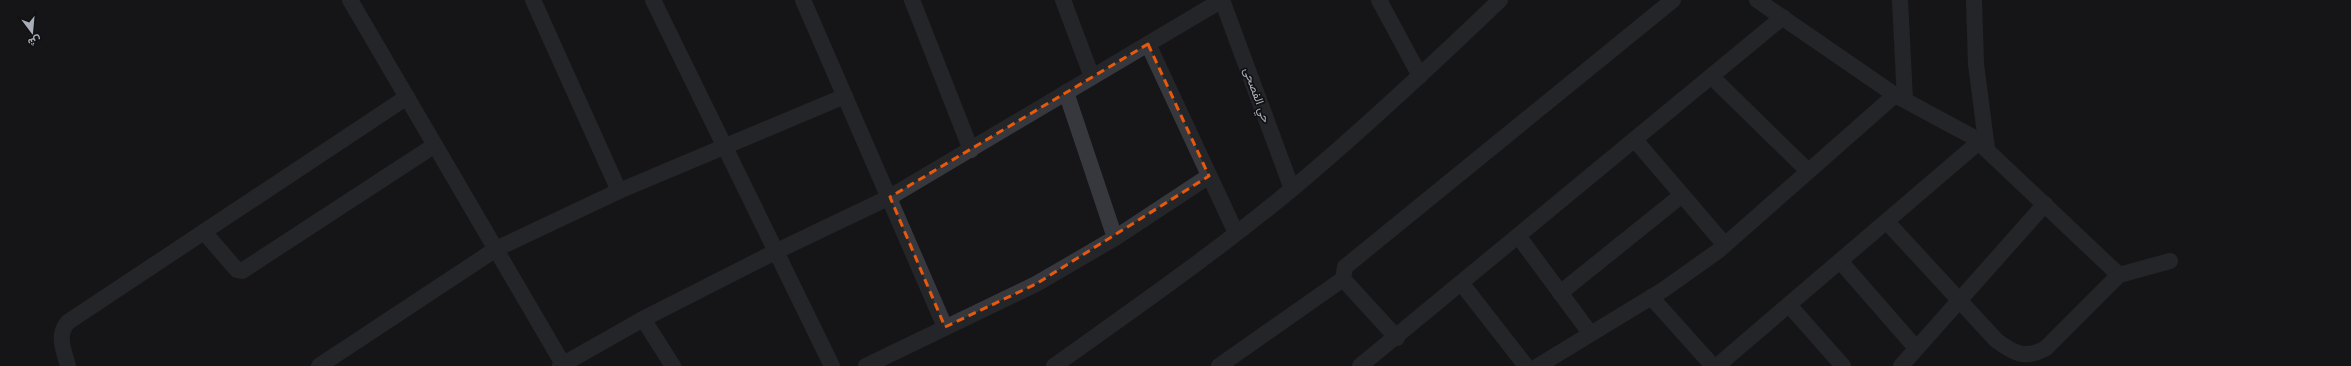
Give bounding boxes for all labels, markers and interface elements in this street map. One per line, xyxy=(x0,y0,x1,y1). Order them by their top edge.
north arrow xyxy=(12,12,52,52)
text: ش xyxy=(26,33,43,49)
street label: حي الفصحى xyxy=(1238,66,1273,126)

